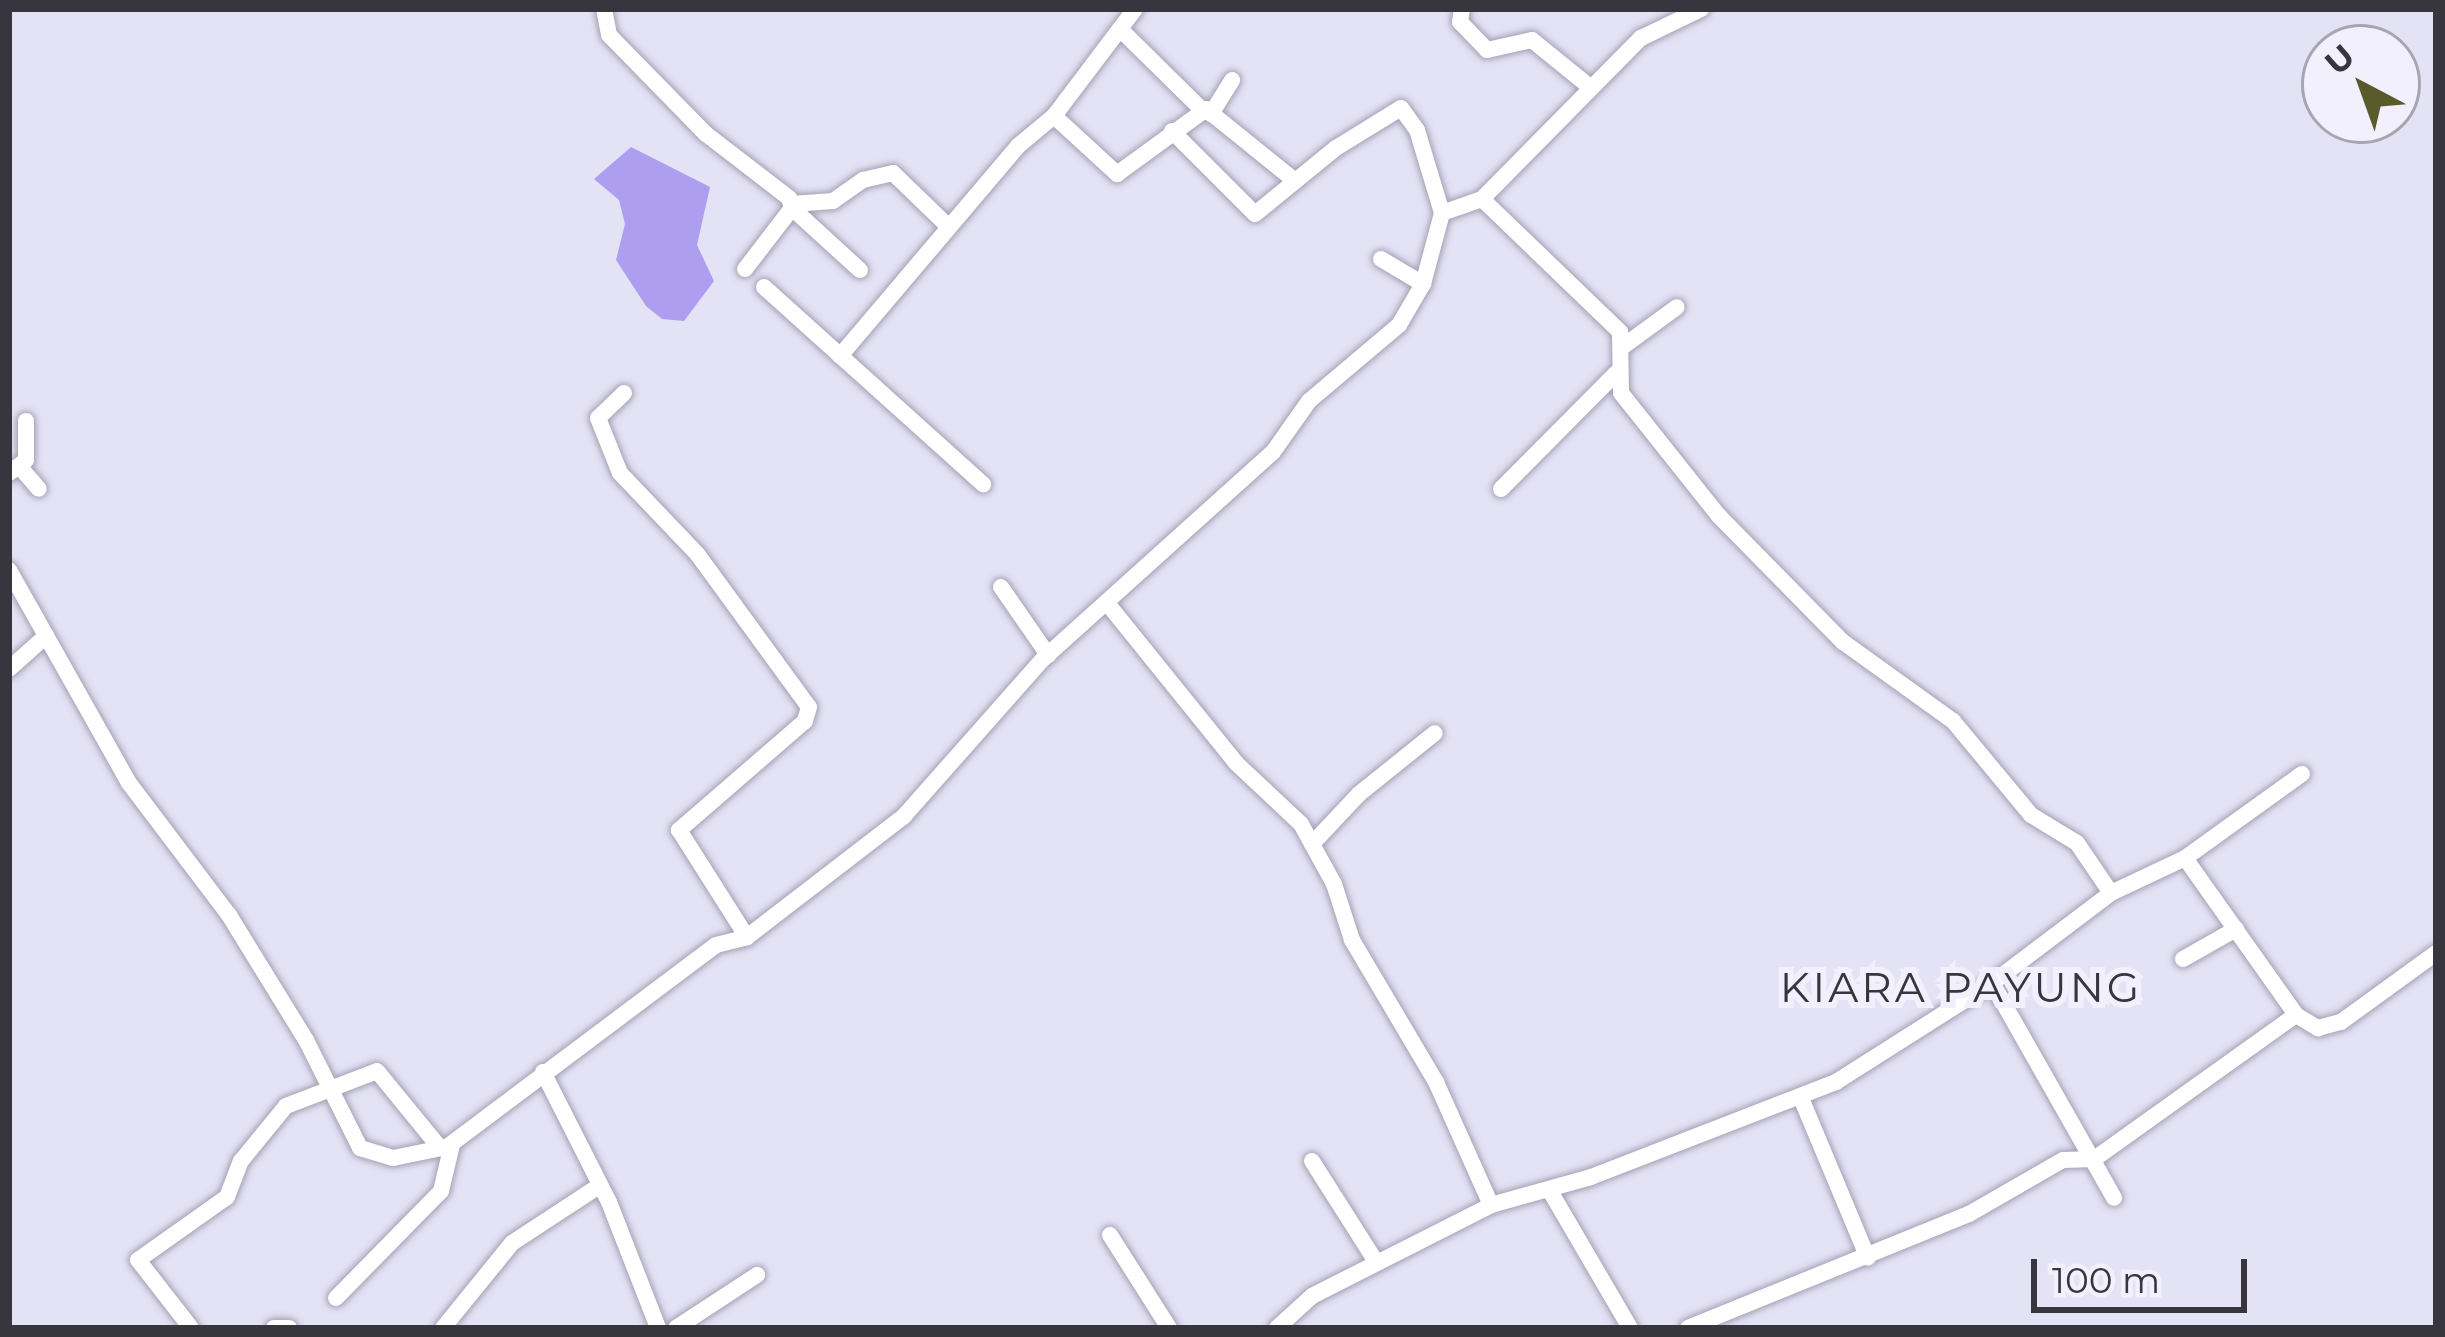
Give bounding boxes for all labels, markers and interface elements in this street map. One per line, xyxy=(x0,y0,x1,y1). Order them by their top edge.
north arrow xyxy=(2301,24,2421,144)
text: U xyxy=(2316,35,2362,83)
district label: KIARA PAYUNG xyxy=(1780,962,2142,1012)
scale bar xyxy=(2037,1235,2253,1309)
text: 100 m xyxy=(2052,1258,2160,1302)

